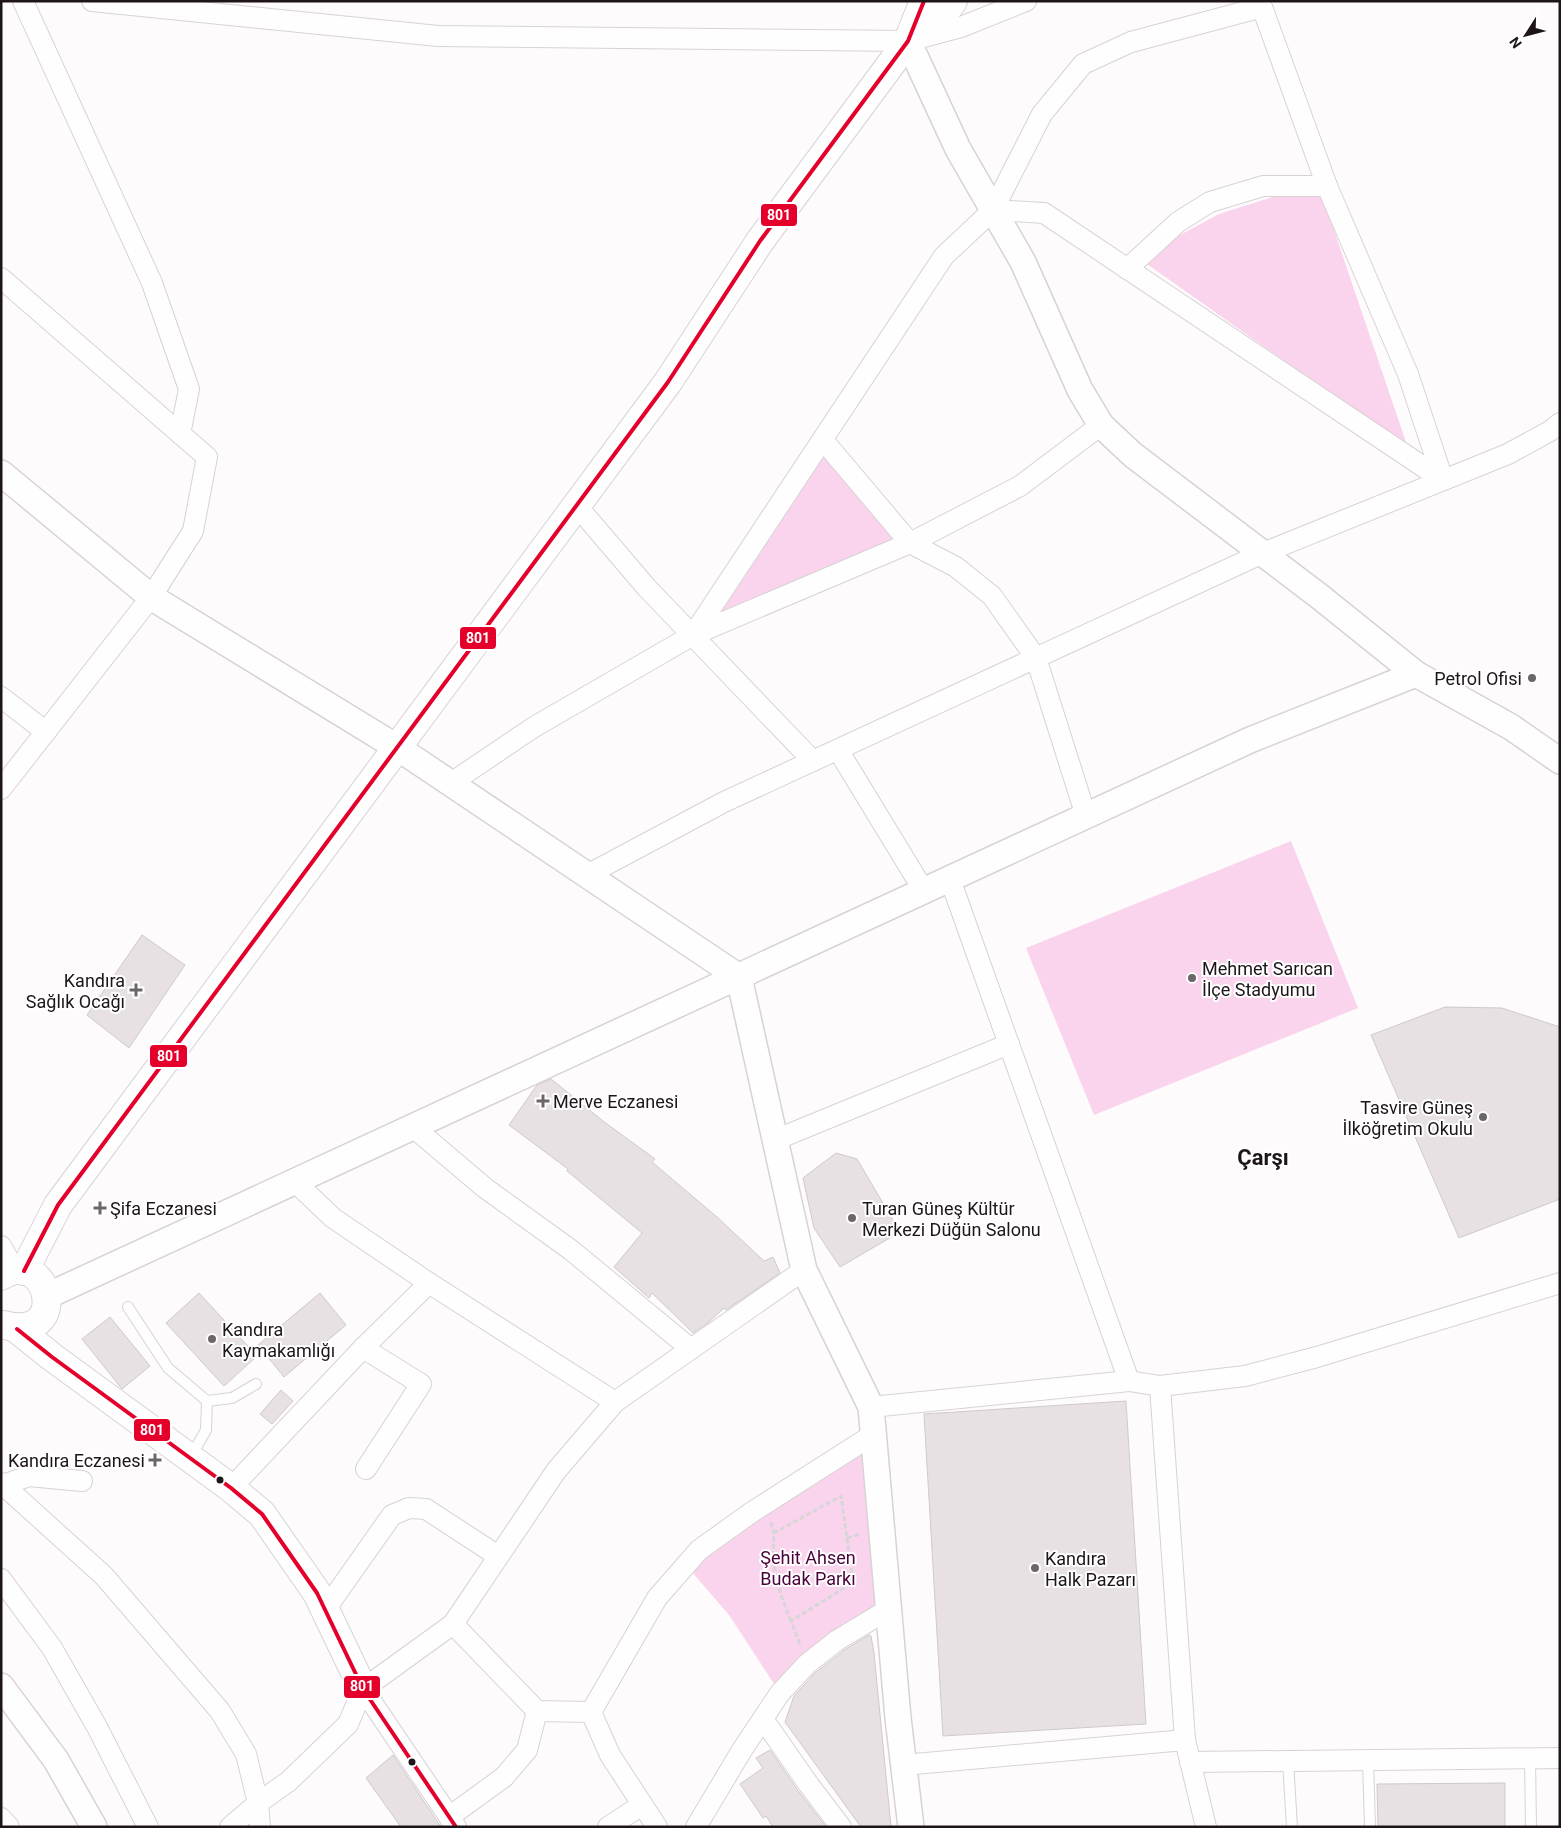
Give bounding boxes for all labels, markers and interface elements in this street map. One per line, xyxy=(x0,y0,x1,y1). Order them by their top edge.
north arrow xyxy=(1501,10,1551,60)
text: N xyxy=(1506,34,1525,51)
line badge: 801 xyxy=(760,203,798,227)
text: 801 xyxy=(767,207,791,223)
line badge: 801 xyxy=(459,626,497,650)
text: 801 xyxy=(466,630,490,646)
place label: Petrol Ofisi xyxy=(1434,668,1522,689)
marker: Petrol Ofisi xyxy=(1526,672,1538,684)
place label: Mehmet Sarıcan İlçe Stadyumu xyxy=(1202,958,1333,1000)
place label: Kandıra Sağlık Ocağı xyxy=(26,970,125,1012)
marker: Mehmet Sarıcan İlçe Stadyumu xyxy=(1186,972,1198,984)
marker: Kandıra Sağlık Ocağı xyxy=(129,983,143,997)
line badge: 801 xyxy=(149,1044,188,1068)
text: 801 xyxy=(157,1048,181,1064)
place label: Merve Eczanesi xyxy=(553,1091,679,1112)
marker: Merve Eczanesi xyxy=(537,1095,549,1107)
place label: Tasvire Güneş İlköğretim Okulu xyxy=(1343,1097,1473,1139)
marker: Tasvire Güneş İlköğretim Okulu xyxy=(1477,1111,1489,1123)
district label: Çarşı xyxy=(1237,1145,1289,1170)
place label: Şifa Eczanesi xyxy=(110,1198,217,1219)
place label: Turan Güneş Kültür Merkezi Düğün Salonu xyxy=(862,1198,1041,1240)
marker: Şifa Eczanesi xyxy=(94,1202,106,1214)
marker: Turan Güneş Kültür Merkezi Düğün Salonu xyxy=(846,1212,858,1224)
place label: Kandıra Kaymakamlığı xyxy=(222,1319,335,1361)
marker: Kandıra Kaymakamlığı xyxy=(206,1333,218,1345)
line badge: 801 xyxy=(133,1418,171,1442)
text: 801 xyxy=(140,1422,164,1438)
place label: Kandıra Eczanesi xyxy=(8,1450,145,1471)
marker: Kandıra Eczanesi xyxy=(149,1454,161,1466)
unlabelled marker xyxy=(215,1475,225,1485)
park label: Şehit Ahsen Budak Parkı xyxy=(760,1547,856,1589)
place label: Kandıra Halk Pazarı xyxy=(1045,1548,1136,1590)
marker: Kandıra Halk Pazarı xyxy=(1029,1562,1041,1574)
line badge: 801 xyxy=(343,1675,381,1699)
text: 801 xyxy=(350,1678,374,1694)
unlabelled marker xyxy=(407,1757,417,1767)

